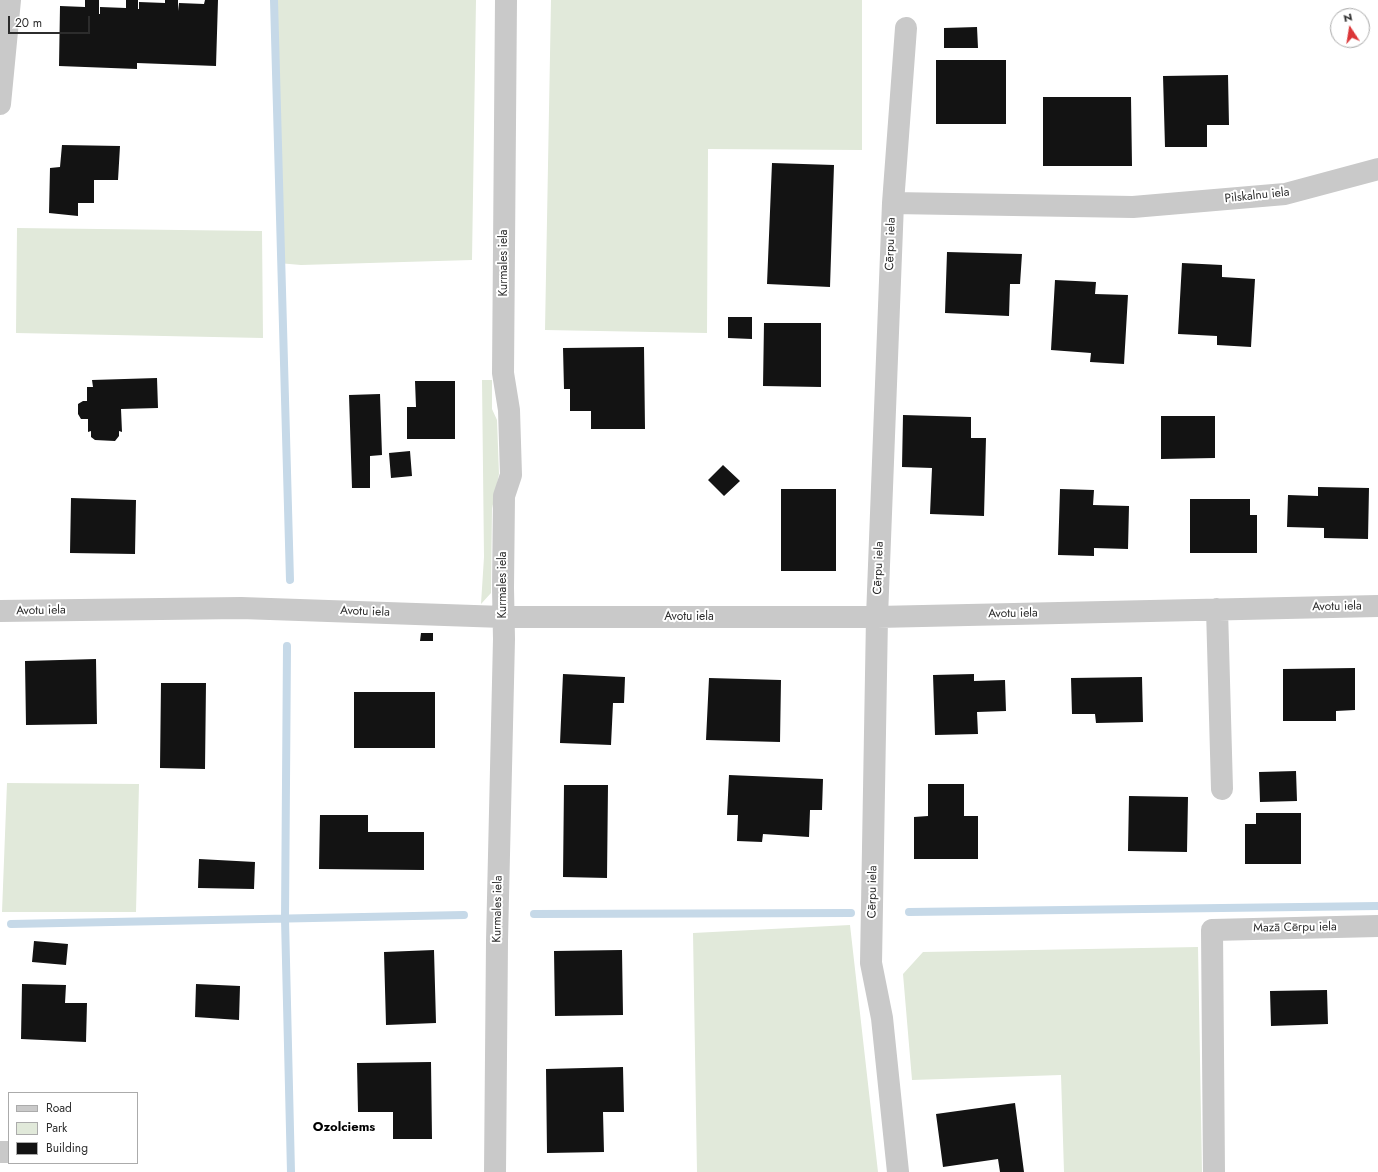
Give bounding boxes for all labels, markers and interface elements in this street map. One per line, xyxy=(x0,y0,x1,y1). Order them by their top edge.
scale bar xyxy=(10,8,92,34)
north arrow xyxy=(1330,8,1370,48)
text: N xyxy=(1342,9,1354,26)
text: 20 m xyxy=(15,14,42,32)
street label: Pilskalnu iela xyxy=(1224,185,1290,207)
street label: Cērpu iela xyxy=(883,217,899,271)
street label: Kurmales iela xyxy=(497,229,511,297)
street label: Cērpu iela xyxy=(871,541,887,595)
street label: Kurmales iela xyxy=(496,551,510,619)
street label: Avotu iela xyxy=(1312,599,1362,615)
street label: Avotu iela xyxy=(16,603,66,619)
street label: Avotu iela xyxy=(340,604,390,620)
street label: Avotu iela xyxy=(988,606,1038,622)
street label: Avotu iela xyxy=(664,610,714,624)
street label: Cērpu iela xyxy=(865,865,881,919)
street label: Kurmales iela xyxy=(490,875,506,943)
street label: Mazā Cērpu iela xyxy=(1253,920,1337,936)
legend xyxy=(8,1092,138,1164)
text: Road xyxy=(46,1099,72,1117)
text: Park xyxy=(46,1119,67,1137)
district label: Ozolciems xyxy=(313,1120,375,1136)
text: Building xyxy=(46,1139,88,1157)

